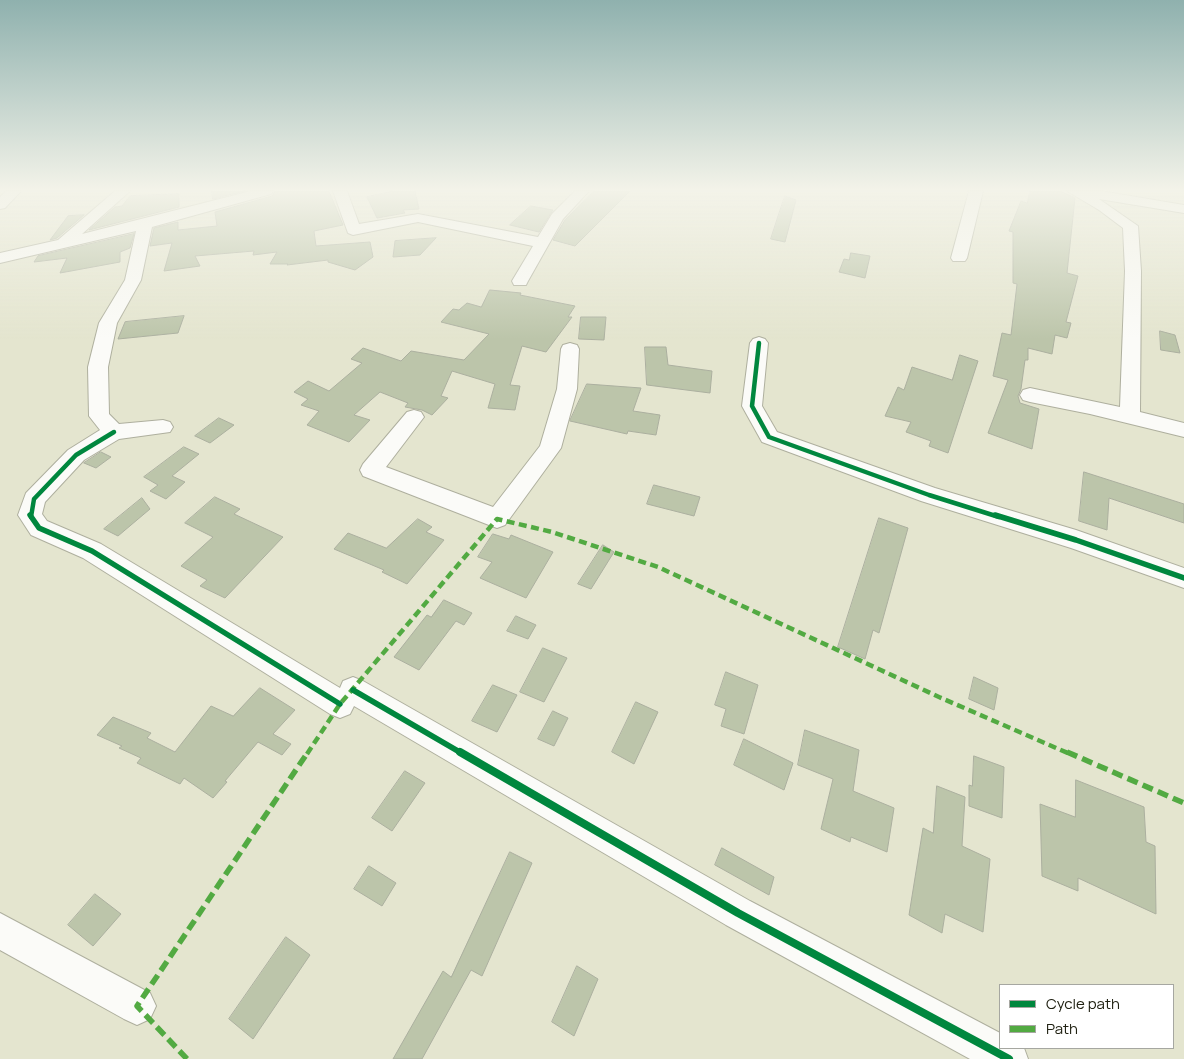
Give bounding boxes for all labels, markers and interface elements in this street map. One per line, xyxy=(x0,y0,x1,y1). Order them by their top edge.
legend xyxy=(999,984,1174,1049)
text: Cycle path xyxy=(1046,993,1120,1014)
text: Path xyxy=(1046,1018,1078,1039)

